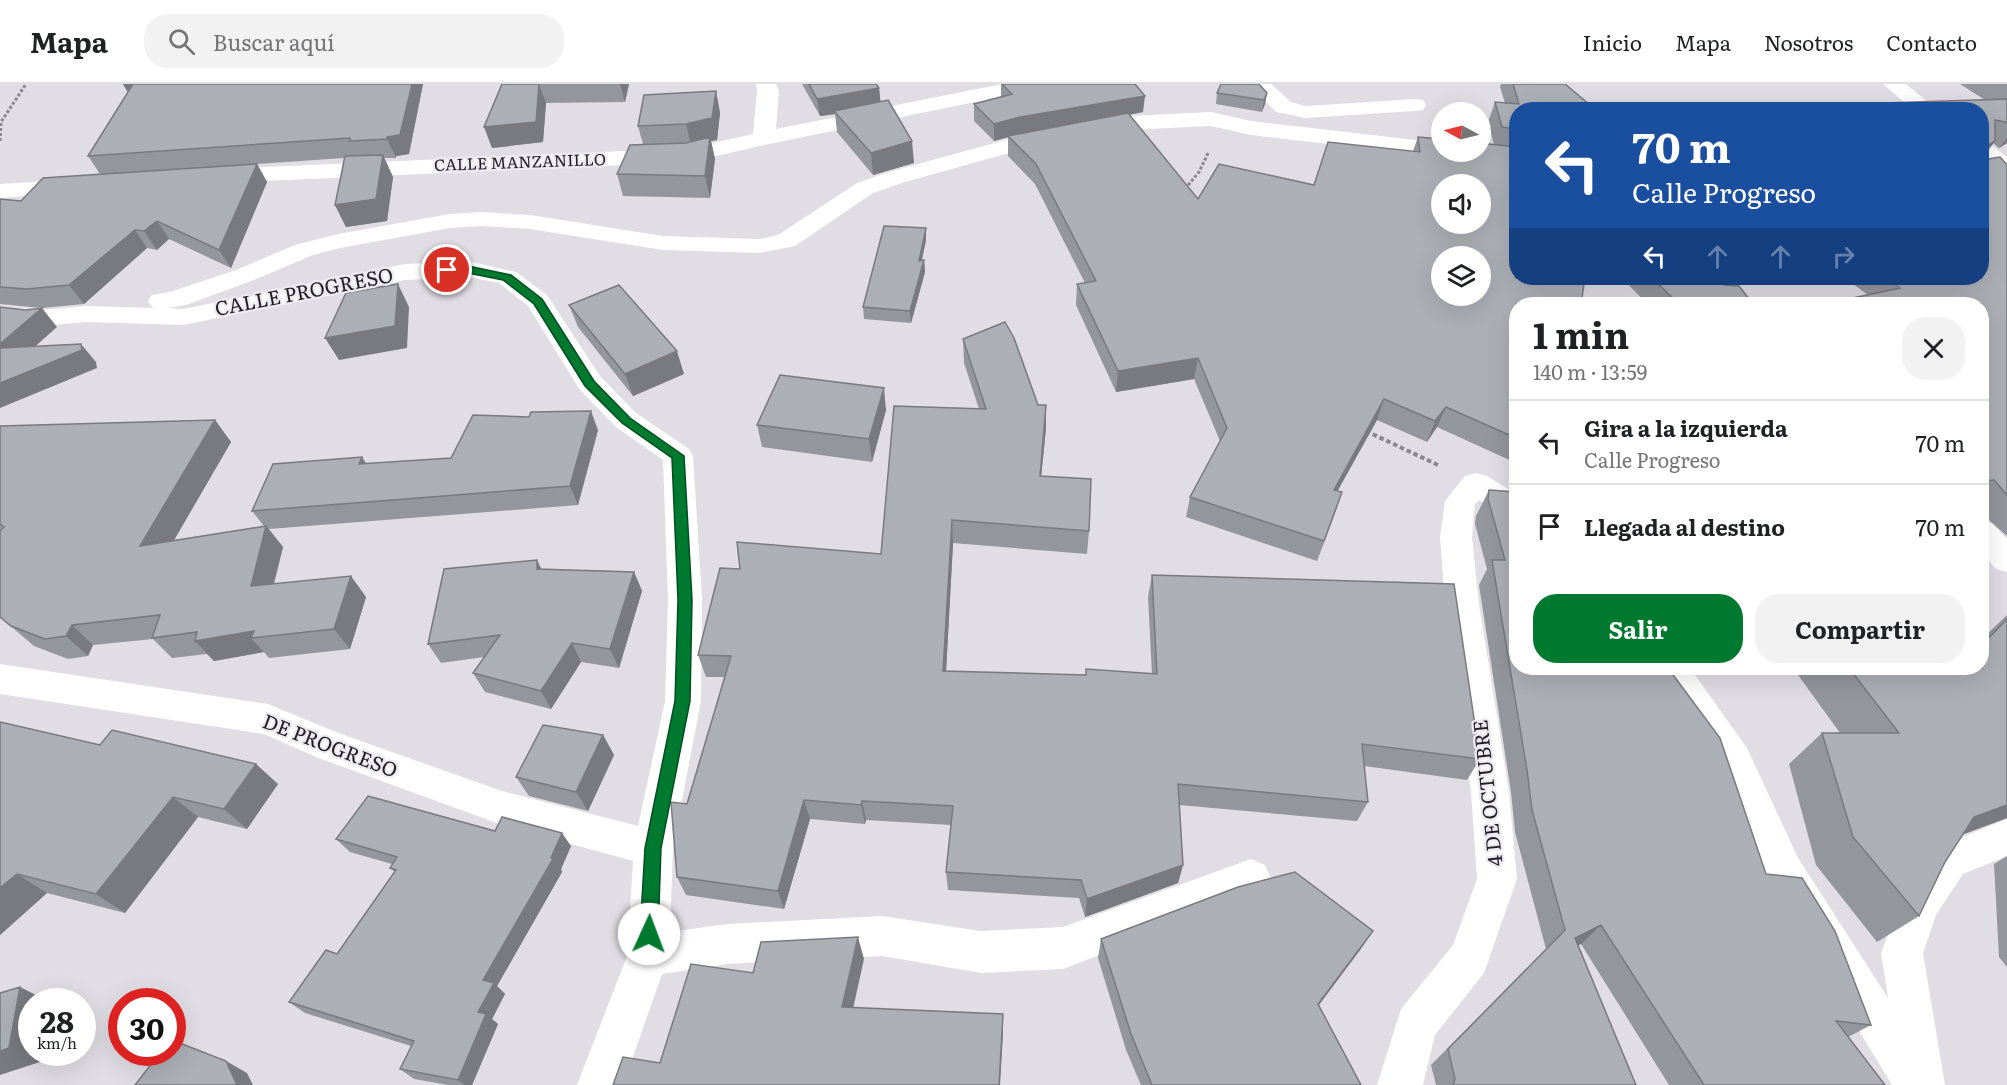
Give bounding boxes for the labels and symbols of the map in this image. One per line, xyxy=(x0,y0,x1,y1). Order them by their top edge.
north arrow xyxy=(1431,102,1491,162)
street label: CALLE MANZANILLO xyxy=(434,146,606,176)
pin xyxy=(421,244,472,295)
street label: CALLE PROGRESO xyxy=(212,258,395,322)
street label: DE PROGRESO xyxy=(259,705,403,784)
street label: 4 DE OCTUBRE xyxy=(1463,718,1509,868)
position arrow xyxy=(617,902,681,966)
speed limit sign: 30 xyxy=(108,988,186,1066)

